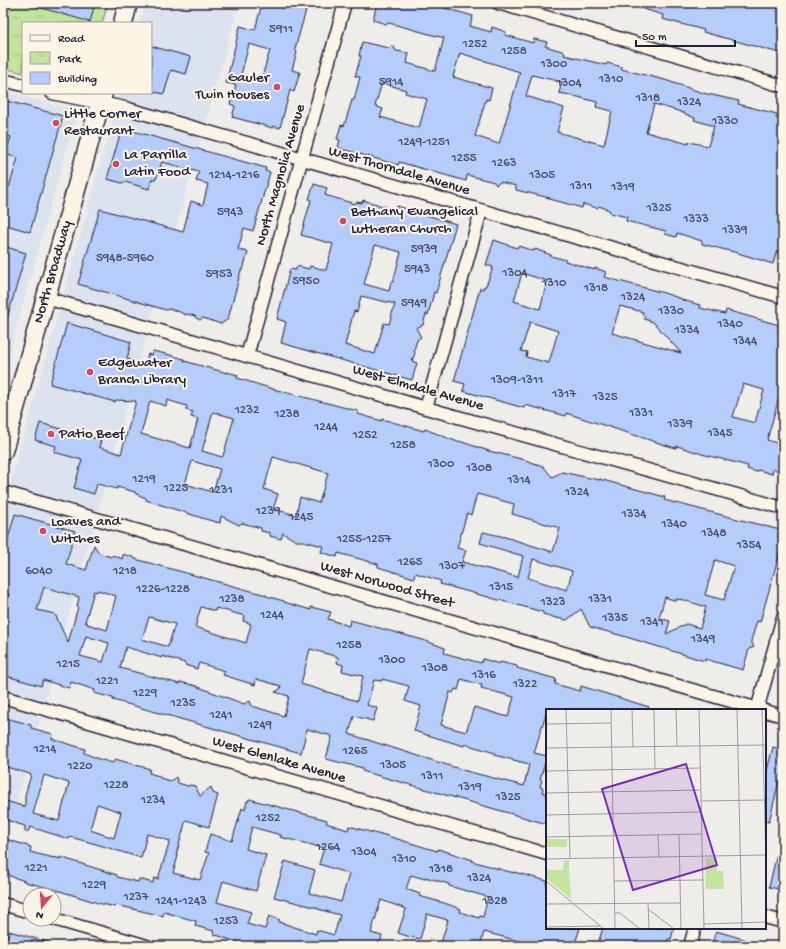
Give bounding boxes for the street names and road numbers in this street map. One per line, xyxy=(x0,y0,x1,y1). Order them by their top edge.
street label: North Magnolia Avenue xyxy=(252,102,310,248)
street label: West Thorndale Avenue xyxy=(326,142,472,200)
street label: North Broadway xyxy=(30,218,76,325)
street label: West Elmdale Avenue xyxy=(350,361,486,415)
street label: West Norwood Street xyxy=(318,557,458,613)
street label: West Glenlake Avenue xyxy=(210,732,348,788)

